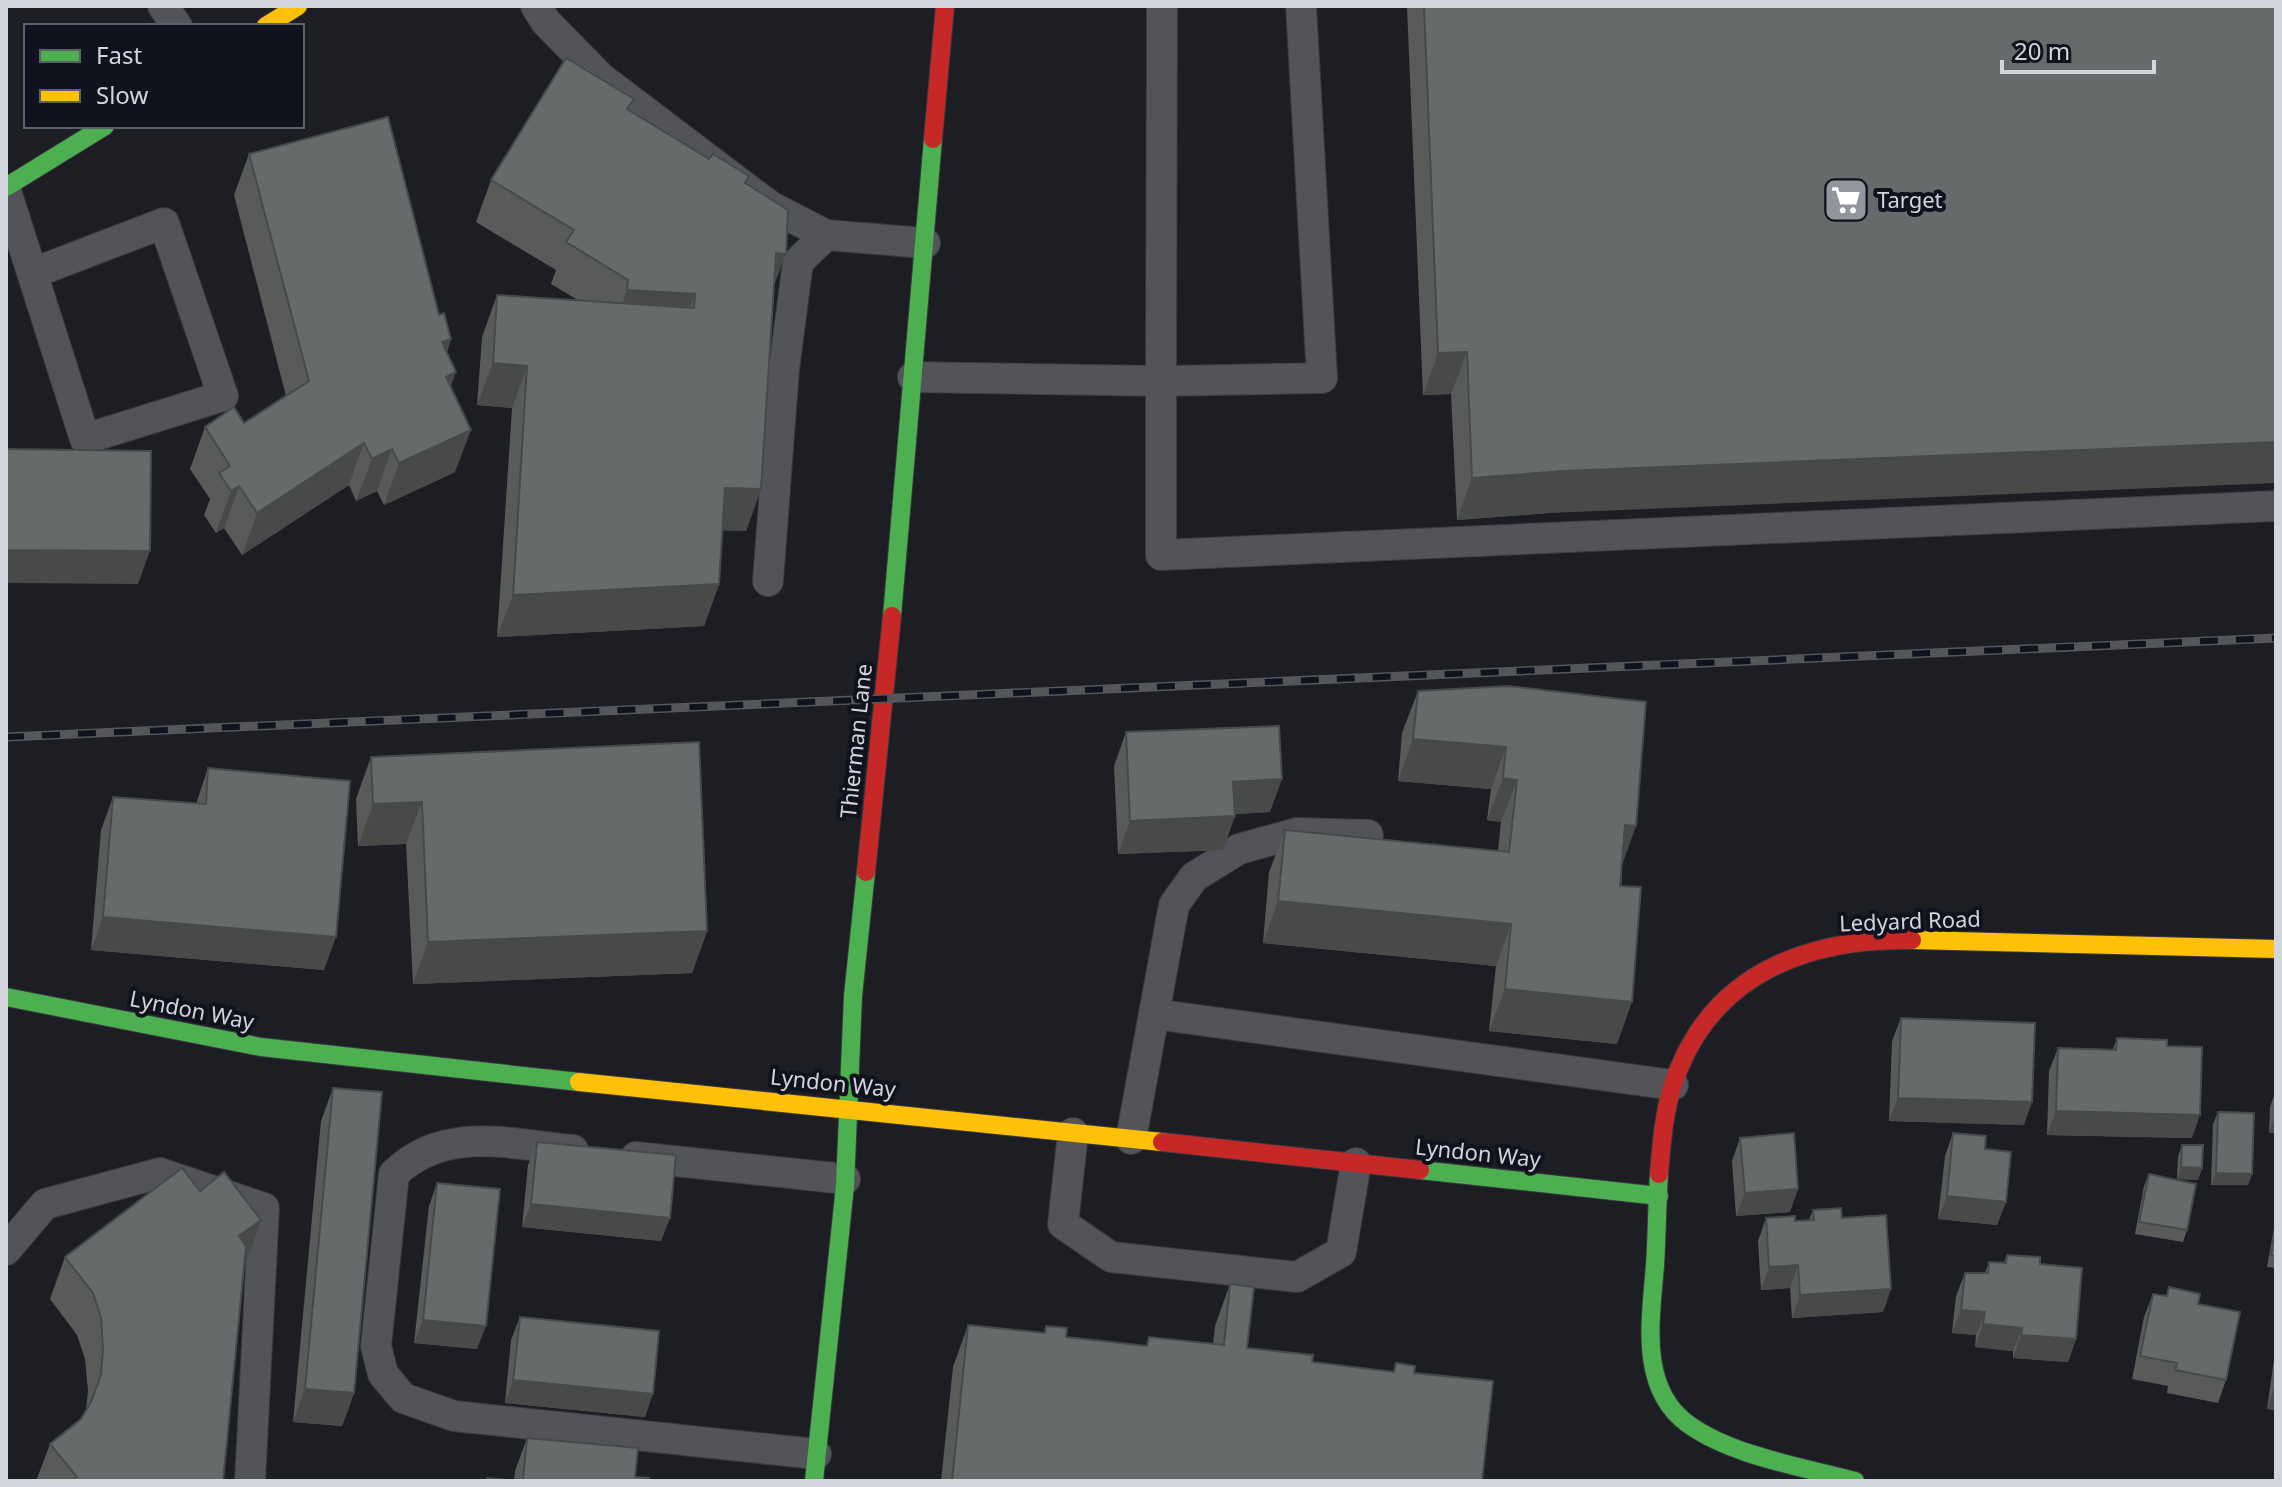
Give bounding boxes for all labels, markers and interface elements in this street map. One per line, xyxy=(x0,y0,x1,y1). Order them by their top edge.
legend xyxy=(24,24,304,128)
scale bar xyxy=(2002,24,2154,74)
text: 20 m xyxy=(2014,34,2070,67)
text: Fast xyxy=(96,38,142,71)
text: Slow xyxy=(96,78,148,111)
supermarket icon: Target xyxy=(1822,176,1870,224)
place label: Target xyxy=(1877,184,1943,214)
street label: Thierman Lane xyxy=(832,662,878,820)
street label: Ledyard Road xyxy=(1839,903,1981,937)
street label: Lyndon Way xyxy=(127,982,258,1036)
street label: Lyndon Way xyxy=(769,1060,898,1104)
street label: Lyndon Way xyxy=(1414,1130,1543,1174)

